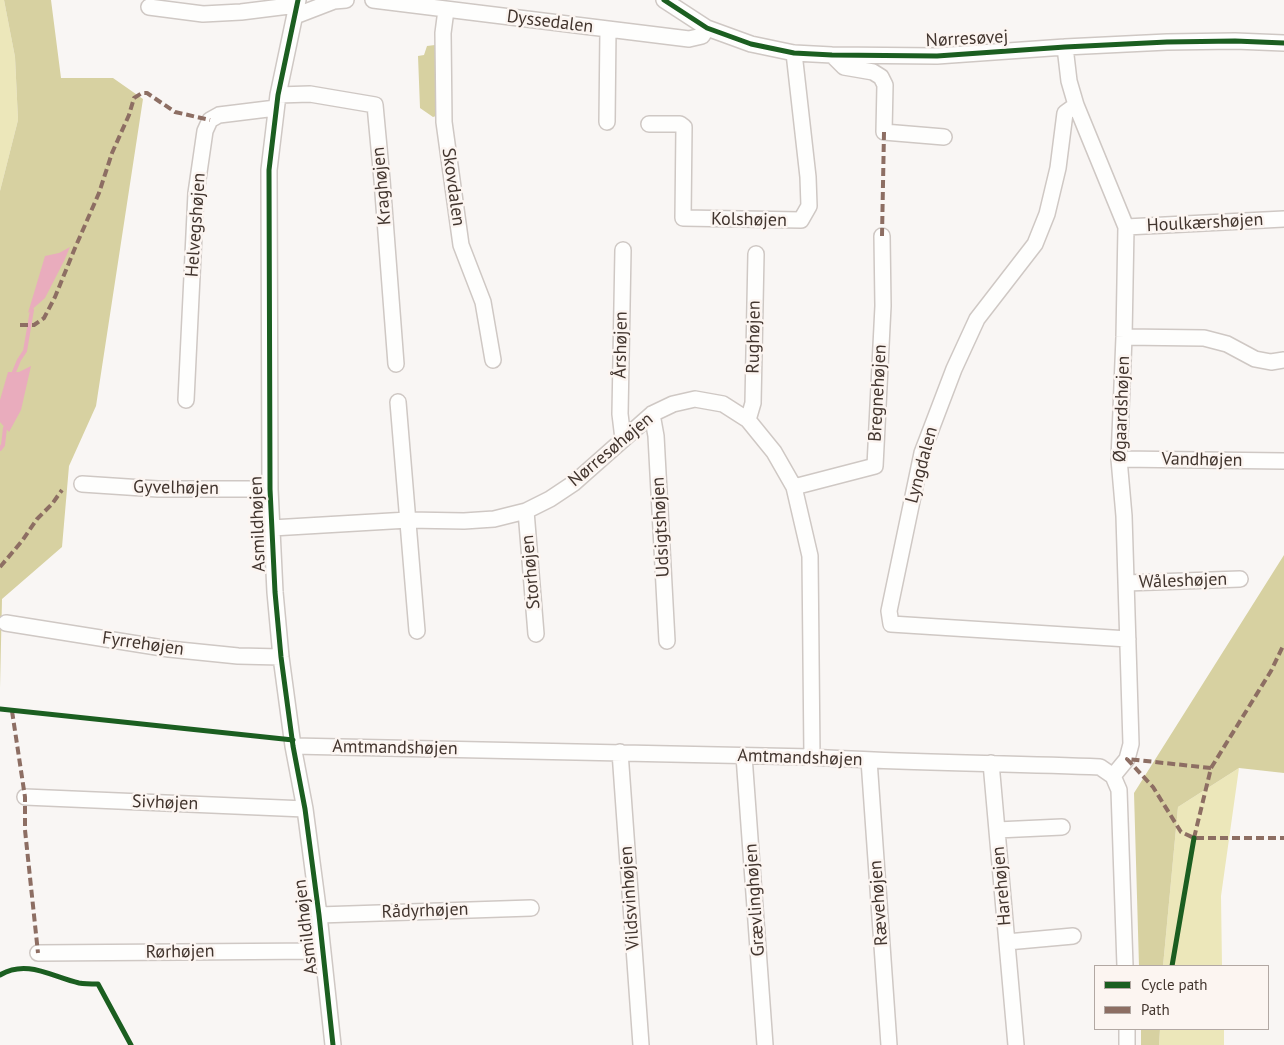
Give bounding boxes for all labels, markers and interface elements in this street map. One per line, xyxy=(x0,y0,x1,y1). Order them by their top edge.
street label: Dyssedalen xyxy=(505,6,595,38)
street label: Nørresøvej xyxy=(925,26,1009,52)
street label: Kraghøjen xyxy=(368,146,396,226)
street label: Skovdalen xyxy=(437,146,469,228)
street label: Helvegshøjen xyxy=(182,172,210,278)
street label: Kolshøjen xyxy=(711,209,787,231)
street label: Houlkærshøjen xyxy=(1146,209,1264,237)
street label: Rughøjen xyxy=(743,300,765,374)
street label: Årshøjen xyxy=(610,311,632,379)
street label: Bregnehøjen xyxy=(865,344,891,442)
street label: Øgaardshøjen xyxy=(1109,355,1135,463)
street label: Nørresøhøjen xyxy=(564,408,658,492)
street label: Lyngdalen xyxy=(901,424,943,506)
street label: Vandhøjen xyxy=(1161,448,1243,472)
street label: Gyvelhøjen xyxy=(133,476,219,500)
street label: Asmildhøjen xyxy=(246,476,270,572)
street label: Udsigtshøjen xyxy=(648,476,674,578)
street label: Storhøjen xyxy=(517,534,545,610)
street label: Wåleshøjen xyxy=(1138,569,1228,593)
street label: Fyrrehøjen xyxy=(101,628,185,660)
street label: Amtmandshøjen xyxy=(332,736,458,760)
street label: Amtmandshøjen xyxy=(737,745,863,771)
street label: Sivhøjen xyxy=(131,791,199,815)
street label: Grævlinghøjen xyxy=(740,843,770,957)
street label: Vildsvinhøjen xyxy=(616,845,644,951)
street label: Harehøjen xyxy=(988,845,1016,927)
street label: Rævehøjen xyxy=(865,859,893,947)
street label: Asmildhøjen xyxy=(289,878,323,976)
street label: Rådyrhøjen xyxy=(381,899,469,923)
street label: Rørhøjen xyxy=(145,941,215,963)
legend xyxy=(1094,965,1269,1030)
text: Cycle path xyxy=(1141,975,1207,994)
text: Path xyxy=(1141,1000,1170,1019)

